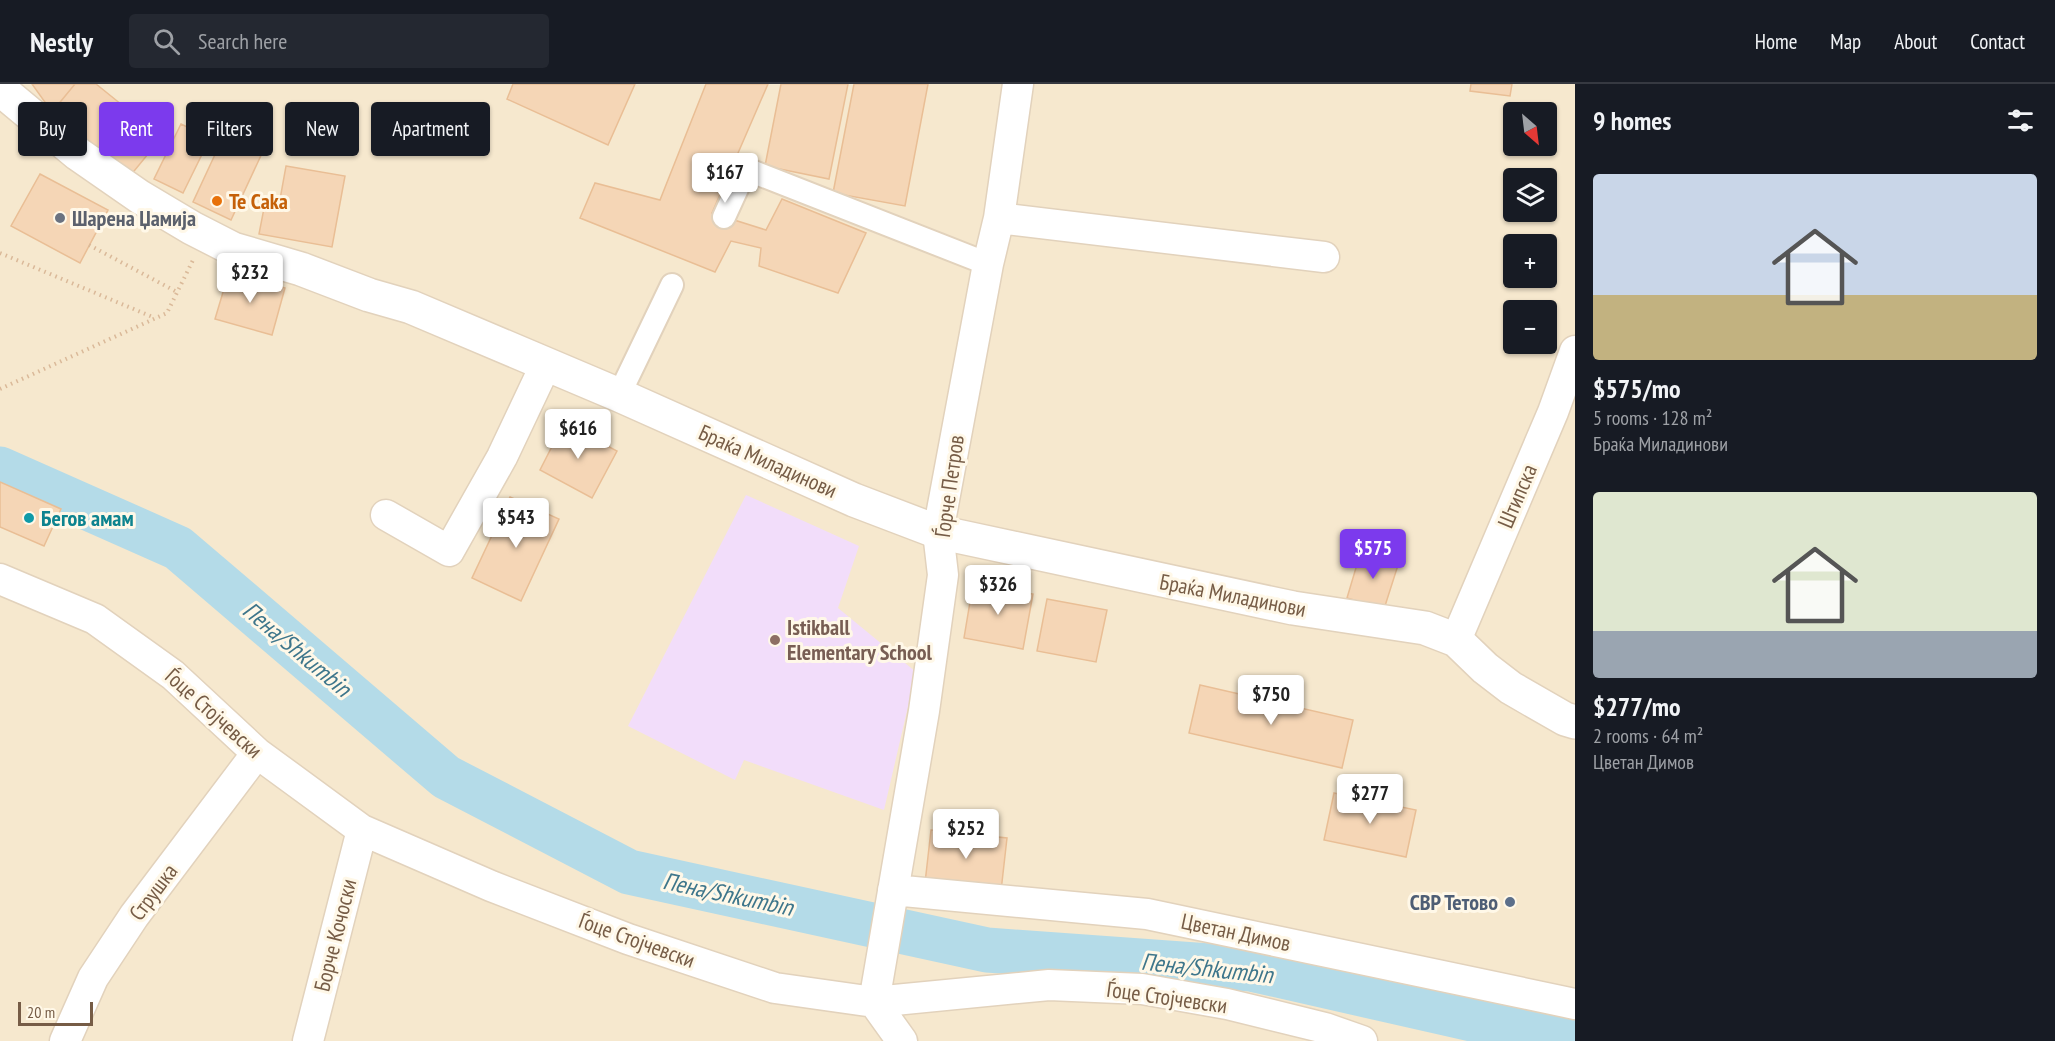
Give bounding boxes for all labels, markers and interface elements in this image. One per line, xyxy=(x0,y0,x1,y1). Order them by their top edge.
search box xyxy=(129,14,549,68)
text: Nestly xyxy=(30,23,93,60)
icon: search xyxy=(150,25,183,58)
text: Search here xyxy=(198,27,287,55)
text: Home xyxy=(1755,28,1797,55)
text: Map xyxy=(1830,28,1861,55)
text: About xyxy=(1894,28,1937,55)
text: Contact xyxy=(1970,28,2025,55)
chip: Buy xyxy=(18,102,87,156)
chip: Rent xyxy=(99,102,174,156)
chip: Filters xyxy=(186,102,273,156)
chip: New xyxy=(285,102,359,156)
chip: Apartment xyxy=(371,102,490,156)
north arrow xyxy=(1503,102,1557,156)
map controls xyxy=(1503,102,1557,354)
text: 9 homes xyxy=(1593,104,1671,137)
icon: filters xyxy=(2004,104,2037,137)
pin: $167 xyxy=(689,153,761,204)
text: $167 xyxy=(706,159,744,185)
button: layers xyxy=(1503,168,1557,222)
place label: Te Caka xyxy=(229,187,288,215)
marker: Te Caka xyxy=(210,194,224,208)
place label: Шарена Џамија xyxy=(72,204,196,232)
marker: Шарена Џамија xyxy=(53,211,67,225)
icon: home xyxy=(1761,213,1869,321)
button: + xyxy=(1503,234,1557,288)
pin: $232 xyxy=(214,253,286,304)
text: $232 xyxy=(231,259,269,285)
button: − xyxy=(1503,300,1557,354)
text: $575/mo xyxy=(1593,372,1681,405)
text: 5 rooms · 128 m² xyxy=(1593,405,1712,431)
pin: $616 xyxy=(542,409,614,460)
text: $616 xyxy=(559,415,597,441)
street label: Браќа Миладинови xyxy=(694,418,842,504)
text: Браќа Миладинови xyxy=(1593,431,1728,457)
street label: Ѓорче Петров xyxy=(928,433,970,539)
street label: Штипска xyxy=(1491,460,1543,532)
pin: $543 xyxy=(480,498,552,549)
place label: Бегов амам xyxy=(41,504,134,532)
text: $543 xyxy=(497,504,535,530)
marker: Бегов амам xyxy=(22,511,36,525)
pin: $575 xyxy=(1337,529,1409,580)
icon: home xyxy=(1761,531,1869,639)
text: $575 xyxy=(1354,535,1392,561)
pin: $326 xyxy=(962,565,1034,616)
street label: Браќа Миладинови xyxy=(1157,567,1309,623)
text: $326 xyxy=(979,571,1017,597)
water label: Пена/Shkumbin xyxy=(236,595,359,704)
place label: Istikball Elementary School xyxy=(787,613,933,666)
marker: Istikball Elementary School xyxy=(768,633,782,647)
street label: Ѓоце Стојчевски xyxy=(159,662,269,764)
pin: $750 xyxy=(1235,675,1307,726)
text: $750 xyxy=(1252,681,1290,707)
text: $277/mo xyxy=(1593,690,1681,723)
text: 2 rooms · 64 m² xyxy=(1593,723,1703,749)
text: Цветан Димов xyxy=(1593,749,1694,775)
pin: $277 xyxy=(1334,774,1406,825)
text: $277 xyxy=(1351,780,1389,806)
pin: $252 xyxy=(930,809,1002,860)
text: $252 xyxy=(947,815,985,841)
street label: Струшка xyxy=(123,858,183,926)
water label: Пена/Shkumbin xyxy=(660,865,797,923)
street label: Борче Кочоски xyxy=(308,876,362,994)
place label: СВР Тетово xyxy=(1410,888,1498,916)
marker: СВР Тетово xyxy=(1503,895,1517,909)
street label: Ѓоце Стојчевски xyxy=(575,906,699,974)
street label: Цветан Димов xyxy=(1179,907,1293,957)
water label: Пена/Shkumbin xyxy=(1140,946,1276,990)
street label: Ѓоце Стојчевски xyxy=(1105,975,1229,1019)
scale bar xyxy=(18,999,93,1026)
text: 20 m xyxy=(27,1002,55,1022)

